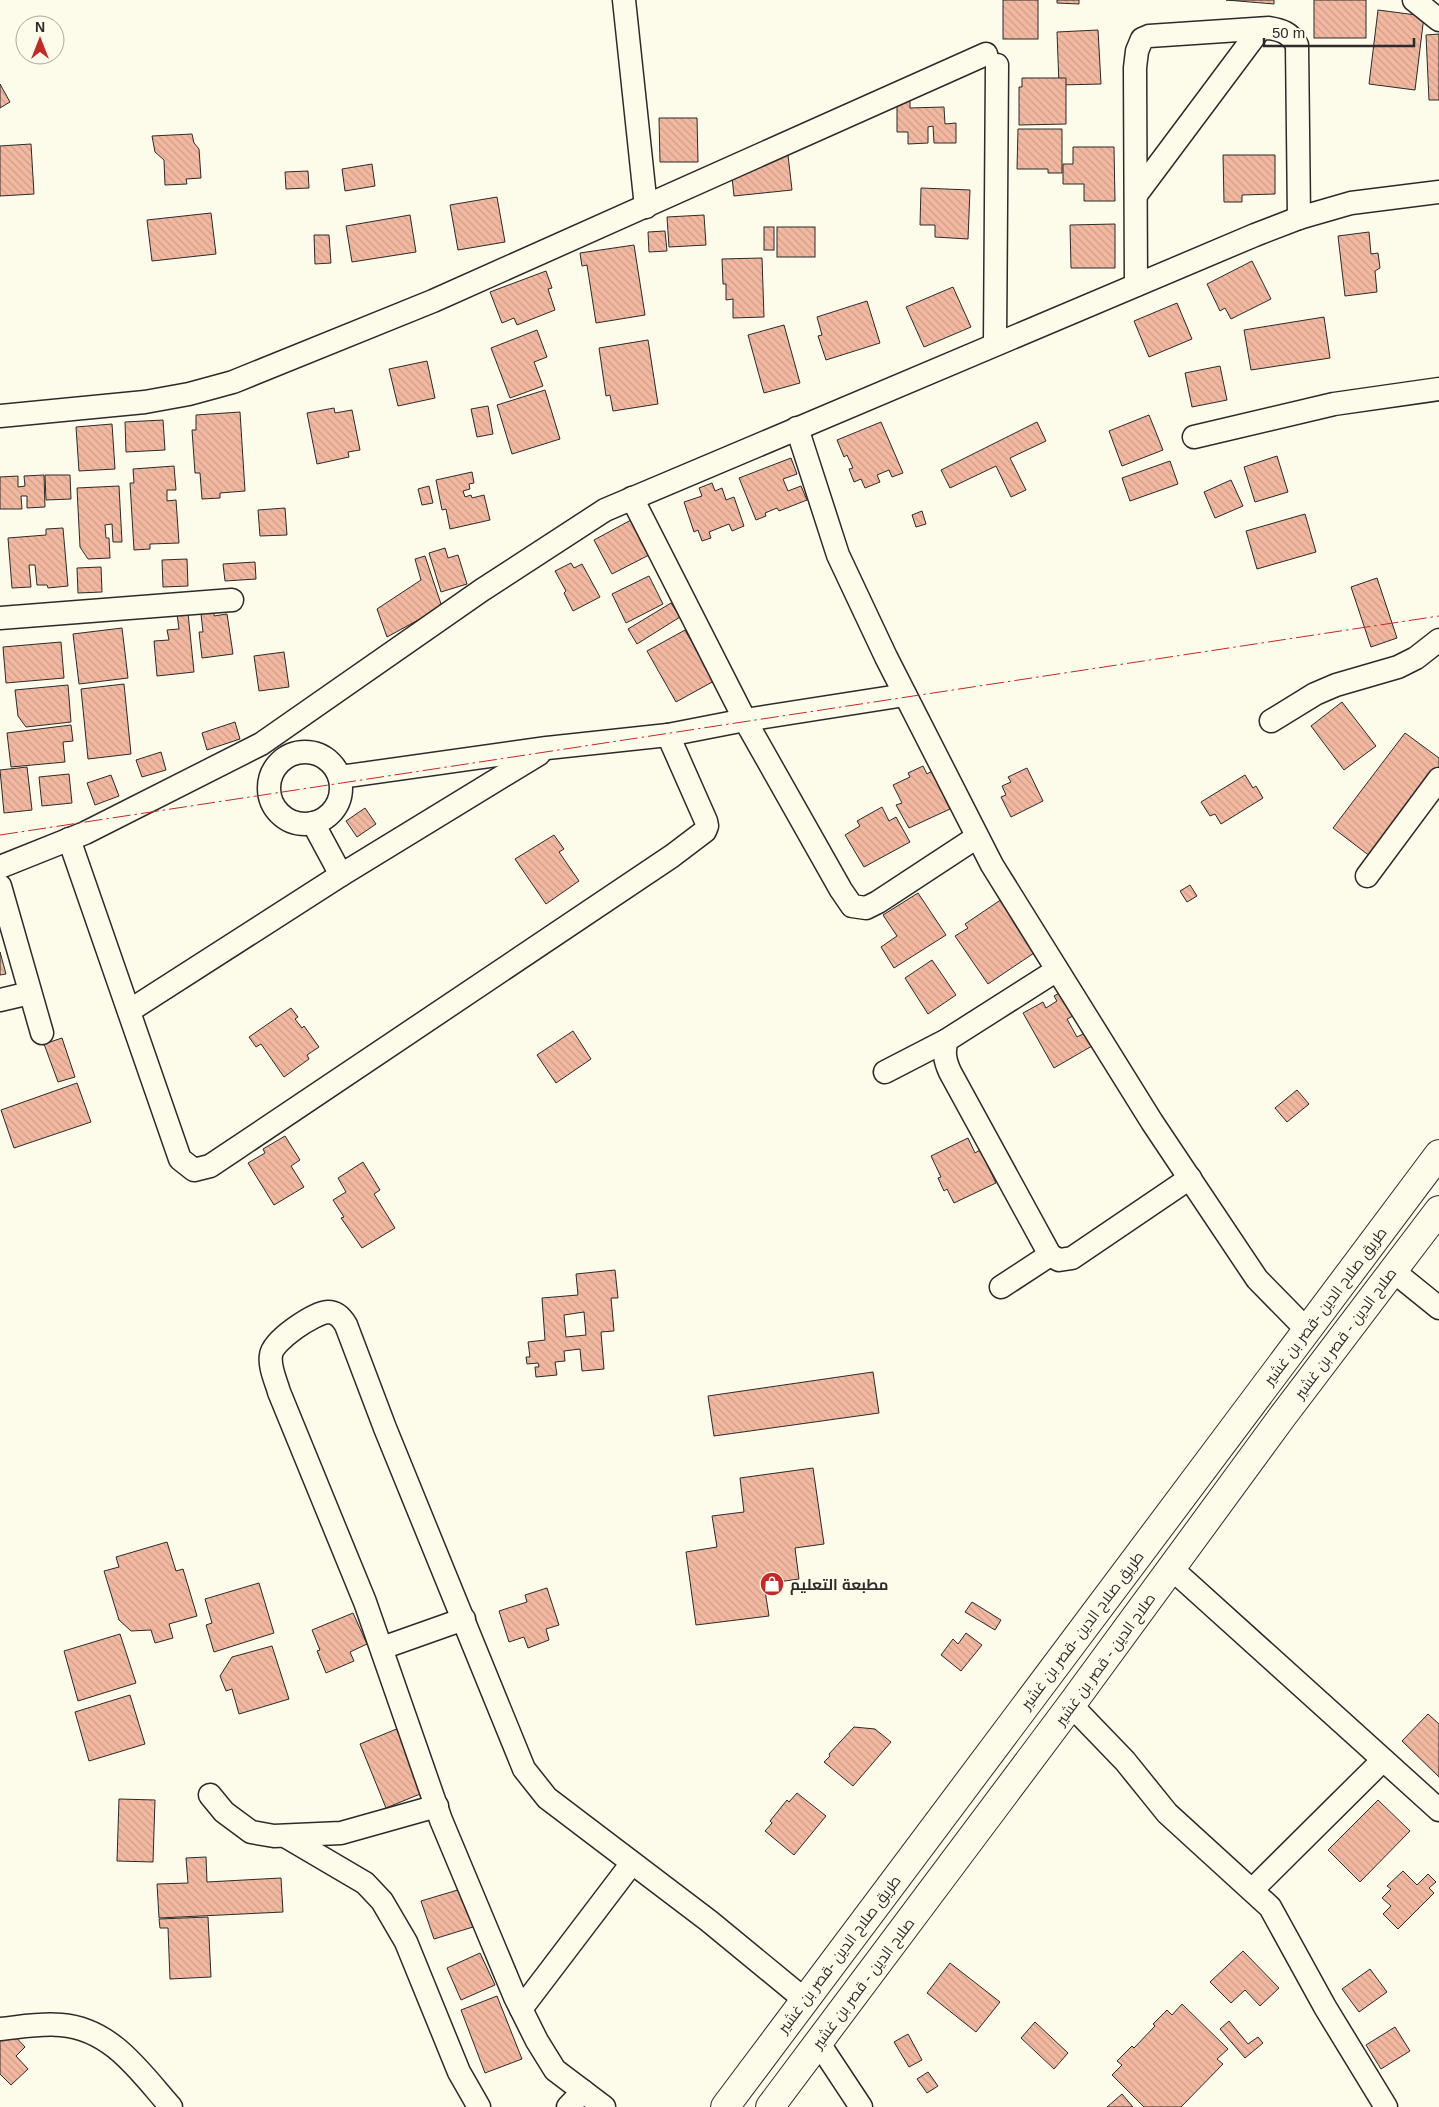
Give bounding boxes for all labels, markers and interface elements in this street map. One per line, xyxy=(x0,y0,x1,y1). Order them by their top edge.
north arrow xyxy=(15,15,65,65)
scale bar xyxy=(1264,15,1414,47)
text: N xyxy=(35,19,45,35)
text: 50 m xyxy=(1272,24,1305,41)
street label: طريق صلاح الدين -قصر بن غشير xyxy=(1260,1224,1392,1391)
street label: صلاح الدين - قصر بن غشير xyxy=(1290,1265,1402,1404)
street label: طريق صلاح الدين -قصر بن غشير xyxy=(1017,1548,1149,1715)
shop icon: مطبعة التعليم xyxy=(759,1571,785,1597)
place label: مطبعة التعليم xyxy=(790,1576,888,1595)
street label: صلاح الدين - قصر بن غشير xyxy=(1051,1590,1161,1731)
street label: طريق صلاح الدين -قصر بن غشير xyxy=(774,1872,906,2039)
street label: صلاح الدين - قصر بن غشير xyxy=(808,1915,920,2054)

